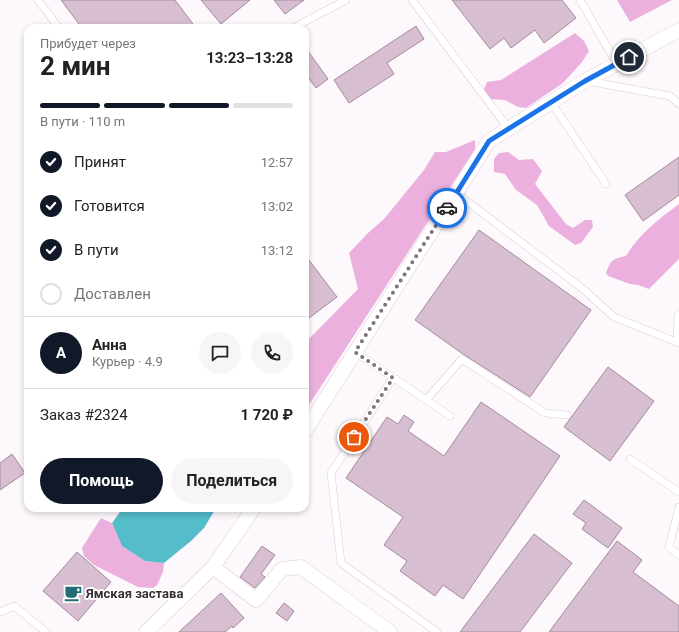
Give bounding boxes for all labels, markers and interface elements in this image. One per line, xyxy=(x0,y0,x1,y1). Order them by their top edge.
text: Прибудет через xyxy=(40,36,136,51)
pin xyxy=(612,40,646,74)
icon: home xyxy=(618,46,640,68)
text: 13:23–13:28 xyxy=(206,49,293,67)
text: 2 мин xyxy=(40,51,111,81)
text: В пути · 110 m xyxy=(40,114,125,129)
icon: check xyxy=(40,151,62,173)
text: Принят xyxy=(74,153,126,171)
text: 12:57 xyxy=(261,155,293,170)
courier xyxy=(427,188,467,228)
icon: check xyxy=(40,195,62,217)
text: Готовится xyxy=(74,197,145,215)
icon: car xyxy=(436,197,458,219)
text: 13:02 xyxy=(261,199,293,214)
icon: check xyxy=(40,239,62,261)
text: В пути xyxy=(74,241,119,259)
text: 13:12 xyxy=(261,243,293,258)
text: Доставлен xyxy=(74,285,151,303)
button: chat xyxy=(199,332,241,374)
button: phone xyxy=(251,332,293,374)
text: Анна xyxy=(92,336,127,354)
text: А xyxy=(56,344,66,362)
text: Курьер · 4.9 xyxy=(92,354,163,369)
text: Заказ #2324 xyxy=(40,406,128,424)
text: 1 720 ₽ xyxy=(241,406,293,424)
pin xyxy=(337,420,371,454)
icon: bag xyxy=(343,426,365,448)
button: Помощь xyxy=(40,458,163,504)
button: Поделиться xyxy=(171,458,293,504)
cafe icon: Ямская застава xyxy=(63,583,83,603)
place label: Ямская застава xyxy=(85,586,183,601)

